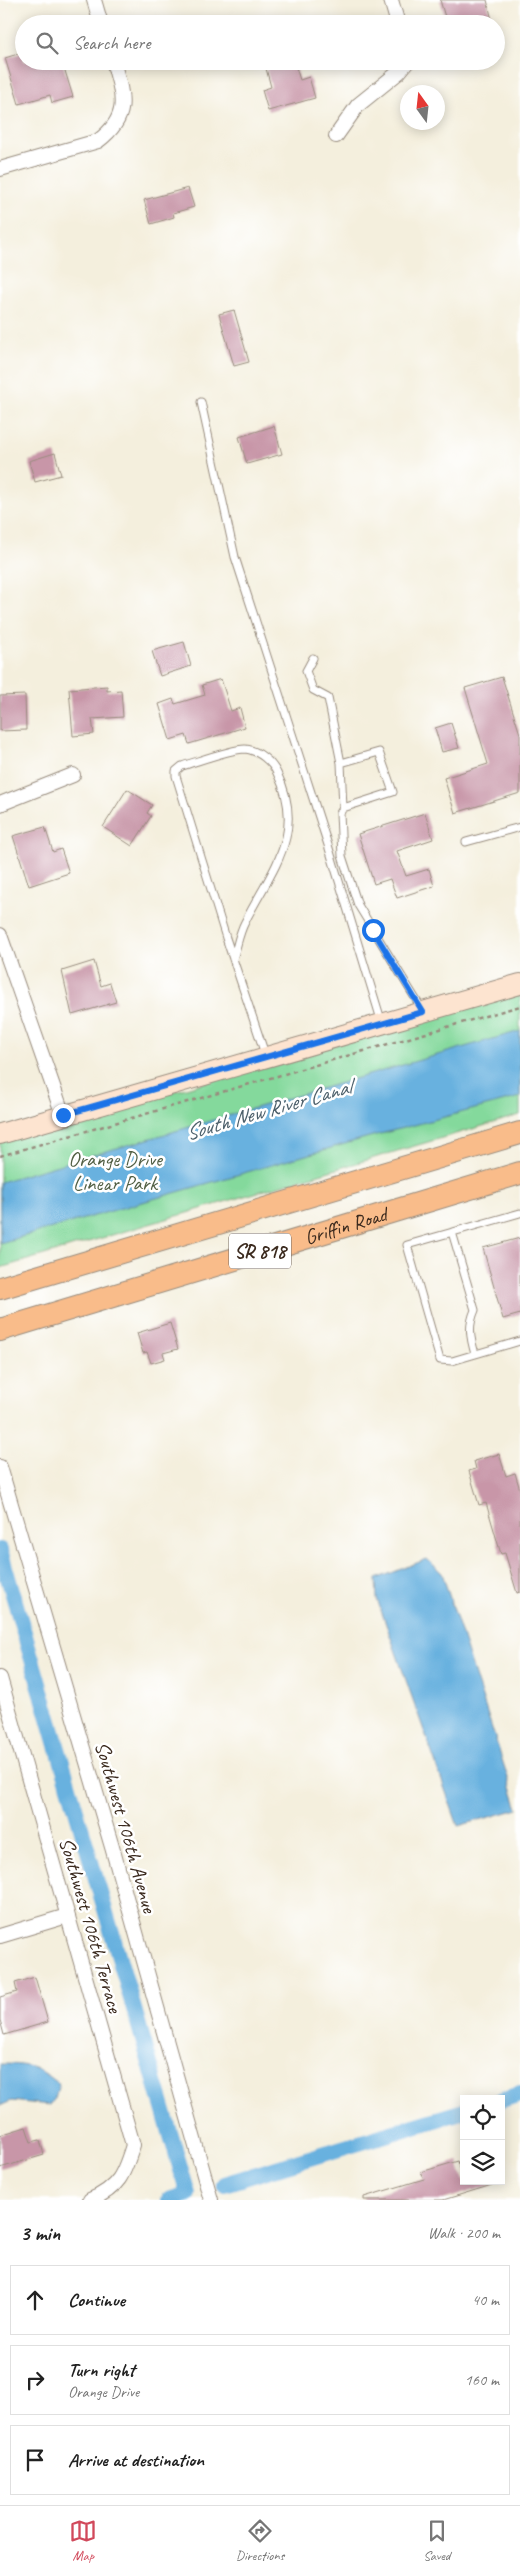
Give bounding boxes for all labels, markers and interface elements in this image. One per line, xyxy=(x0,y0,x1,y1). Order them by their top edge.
search box xyxy=(15,15,505,70)
icon: search xyxy=(33,29,61,57)
text: Search here xyxy=(73,31,150,55)
north arrow xyxy=(400,85,445,130)
route start xyxy=(362,919,385,942)
water label: South New River Canal xyxy=(182,1071,361,1147)
route end xyxy=(52,1104,75,1127)
park label: Orange Drive Linear Park xyxy=(68,1146,164,1196)
street label: Griffin Road xyxy=(301,1200,393,1250)
road number: SR 818 xyxy=(229,1234,291,1268)
street label: Southwest 106th Avenue xyxy=(89,1738,163,1917)
street label: Southwest 106th Terrace xyxy=(54,1835,129,2017)
map controls xyxy=(460,2095,505,2185)
button: locate xyxy=(460,2095,505,2140)
button: layers xyxy=(460,2140,505,2185)
text: 3 min xyxy=(20,2220,60,2246)
text: Walk · 200 m xyxy=(428,2223,500,2243)
icon: ahead xyxy=(21,2286,49,2314)
text: Continue xyxy=(68,2288,125,2312)
text: 40 m xyxy=(472,2290,499,2310)
text: Turn right xyxy=(68,2358,135,2382)
icon: right xyxy=(21,2366,49,2394)
text: 160 m xyxy=(465,2370,499,2390)
text: Orange Drive xyxy=(68,2382,139,2402)
icon: arrive xyxy=(21,2446,49,2474)
text: Arrive at destination xyxy=(68,2448,204,2472)
tab: Map xyxy=(69,2517,97,2564)
tab: Directions xyxy=(236,2517,284,2564)
tab: Saved xyxy=(423,2517,451,2564)

